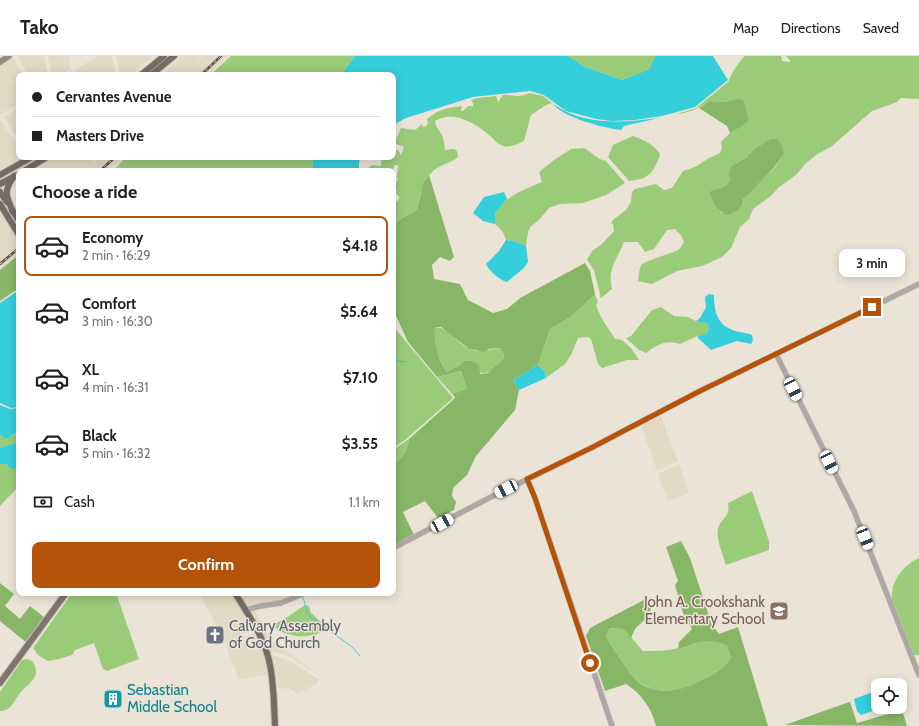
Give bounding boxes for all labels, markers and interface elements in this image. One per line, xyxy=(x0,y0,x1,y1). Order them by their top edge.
text: Tako xyxy=(20,16,59,39)
text: Map xyxy=(733,19,759,37)
text: Directions xyxy=(781,19,841,37)
text: Saved xyxy=(863,19,899,37)
text: Cervantes Avenue xyxy=(56,88,171,106)
text: Masters Drive xyxy=(56,127,144,145)
text: Choose a ride xyxy=(32,181,137,203)
icon: car xyxy=(34,228,70,264)
text: Economy xyxy=(82,229,143,247)
text: $4.18 xyxy=(342,237,378,255)
text: 2 min · 16:29 xyxy=(82,247,151,263)
callout: 3 min xyxy=(839,249,905,277)
text: 3 min xyxy=(856,255,888,271)
icon: car xyxy=(34,294,70,330)
text: Comfort xyxy=(82,295,136,313)
route end xyxy=(863,298,881,316)
text: $5.64 xyxy=(340,303,378,321)
text: 3 min · 16:30 xyxy=(82,313,153,329)
icon: car xyxy=(34,360,70,396)
text: XL xyxy=(82,361,99,379)
text: $7.10 xyxy=(343,369,378,387)
car xyxy=(782,376,804,402)
text: 4 min · 16:31 xyxy=(82,379,148,395)
icon: car xyxy=(34,426,70,462)
text: Black xyxy=(82,427,117,445)
text: $3.55 xyxy=(342,435,378,453)
text: 5 min · 16:32 xyxy=(82,445,151,461)
car xyxy=(818,449,840,475)
car xyxy=(493,478,519,500)
icon: cash xyxy=(32,491,54,513)
text: Cash xyxy=(64,493,95,511)
text: 1.1 km xyxy=(349,494,380,510)
car xyxy=(429,512,455,534)
car xyxy=(855,525,875,551)
button: Confirm xyxy=(32,542,380,588)
place label: John A. Crookshank Elementary School xyxy=(643,593,765,628)
school or university icon: John A. Crookshank Elementary School xyxy=(768,600,790,622)
place label: Calvary Assembly of God Church xyxy=(229,617,341,652)
church icon: Calvary Assembly of God Church xyxy=(204,624,226,646)
route start xyxy=(581,654,599,672)
map controls xyxy=(871,678,907,714)
button: locate xyxy=(871,678,907,714)
place label: Sebastian Middle School xyxy=(127,681,218,716)
building icon: Sebastian Middle School xyxy=(102,688,124,710)

